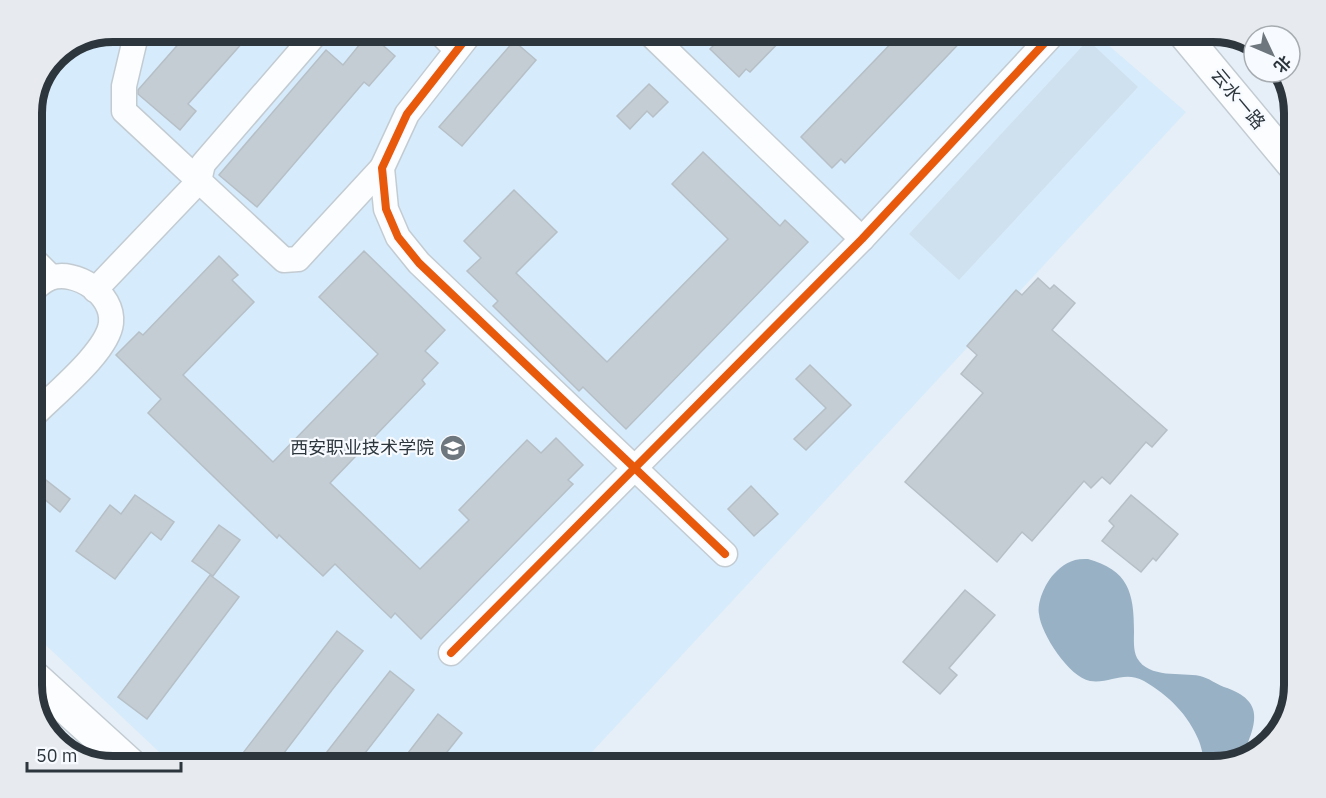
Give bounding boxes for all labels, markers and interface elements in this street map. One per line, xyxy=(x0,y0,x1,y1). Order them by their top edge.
north arrow xyxy=(1242,24,1302,84)
text: 北 xyxy=(1270,52,1296,77)
street label: 云水一路 xyxy=(1206,64,1270,134)
school or university icon: 西安职业技术学院 xyxy=(438,433,468,463)
place label: 西安职业技术学院 xyxy=(290,436,434,459)
scale bar xyxy=(27,735,182,773)
text: 50 m xyxy=(36,744,78,767)

